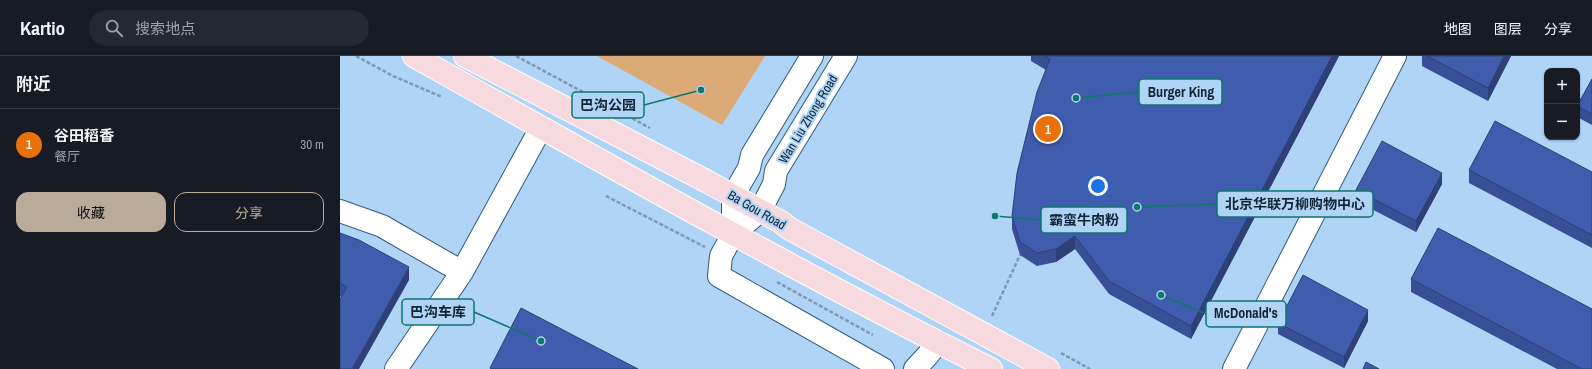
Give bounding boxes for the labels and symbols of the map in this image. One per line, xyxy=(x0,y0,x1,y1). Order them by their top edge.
street label: Wan Liu Zhong Road xyxy=(775,71,841,167)
callout: Burger King xyxy=(1139,79,1222,105)
text: Burger King xyxy=(1148,83,1214,101)
callout: 巴沟公园 xyxy=(572,92,644,118)
text: 巴沟公园 xyxy=(580,96,636,114)
pin: 1 xyxy=(1035,114,1061,144)
your location xyxy=(1088,176,1108,196)
street label: Ba Gou Road xyxy=(725,186,789,234)
callout: 北京华联万柳购物中心 xyxy=(1217,191,1373,217)
text: 北京华联万柳购物中心 xyxy=(1225,195,1365,213)
callout: 霸蛮牛肉粉 xyxy=(1041,207,1127,233)
text: 霸蛮牛肉粉 xyxy=(1049,211,1119,229)
callout: 巴沟车库 xyxy=(402,299,474,325)
callout: McDonald's xyxy=(1206,301,1286,327)
text: 巴沟车库 xyxy=(410,303,466,321)
text: McDonald's xyxy=(1214,304,1278,322)

